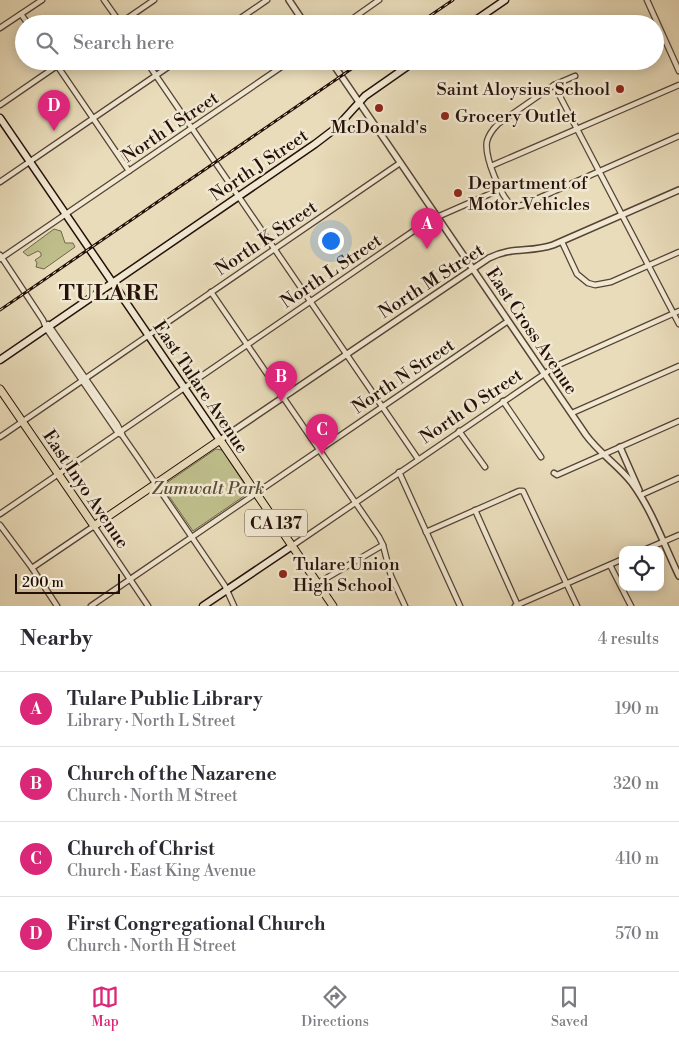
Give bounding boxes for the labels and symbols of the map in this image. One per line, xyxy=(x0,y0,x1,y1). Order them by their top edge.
place label: Saint Aloysius School xyxy=(436,78,611,101)
marker: Saint Aloysius School xyxy=(614,83,626,95)
street label: North I Street xyxy=(117,86,224,168)
pin: D xyxy=(38,90,70,131)
marker: McDonald's xyxy=(373,102,385,114)
place label: Grocery Outlet xyxy=(455,105,577,128)
marker: Grocery Outlet xyxy=(439,110,451,122)
place label: McDonald's xyxy=(331,116,427,139)
street label: North J Street xyxy=(206,124,313,207)
place label: Department of Motor Vehicles xyxy=(468,172,590,216)
marker: Department of Motor Vehicles xyxy=(452,187,464,199)
street label: North K Street xyxy=(211,195,322,281)
pin: A xyxy=(411,208,443,249)
your location xyxy=(318,228,344,254)
street label: North L Street xyxy=(276,229,387,314)
street label: North M Street xyxy=(374,238,489,324)
street label: East Cross Avenue xyxy=(481,263,583,399)
district label: TULARE xyxy=(59,280,159,307)
street label: East Tulare Avenue xyxy=(148,316,254,458)
street label: North N Street xyxy=(348,333,459,419)
pin: B xyxy=(265,361,297,402)
street label: North O Street xyxy=(415,363,528,449)
pin: C xyxy=(306,414,338,455)
street label: East Inyo Avenue xyxy=(37,425,134,553)
park label: Zumwalt Park xyxy=(152,477,264,500)
road number: CA 137 xyxy=(245,509,307,536)
place label: Tulare Union High School xyxy=(293,553,400,597)
marker: Tulare Union High School xyxy=(277,568,289,580)
scale bar xyxy=(15,571,120,594)

